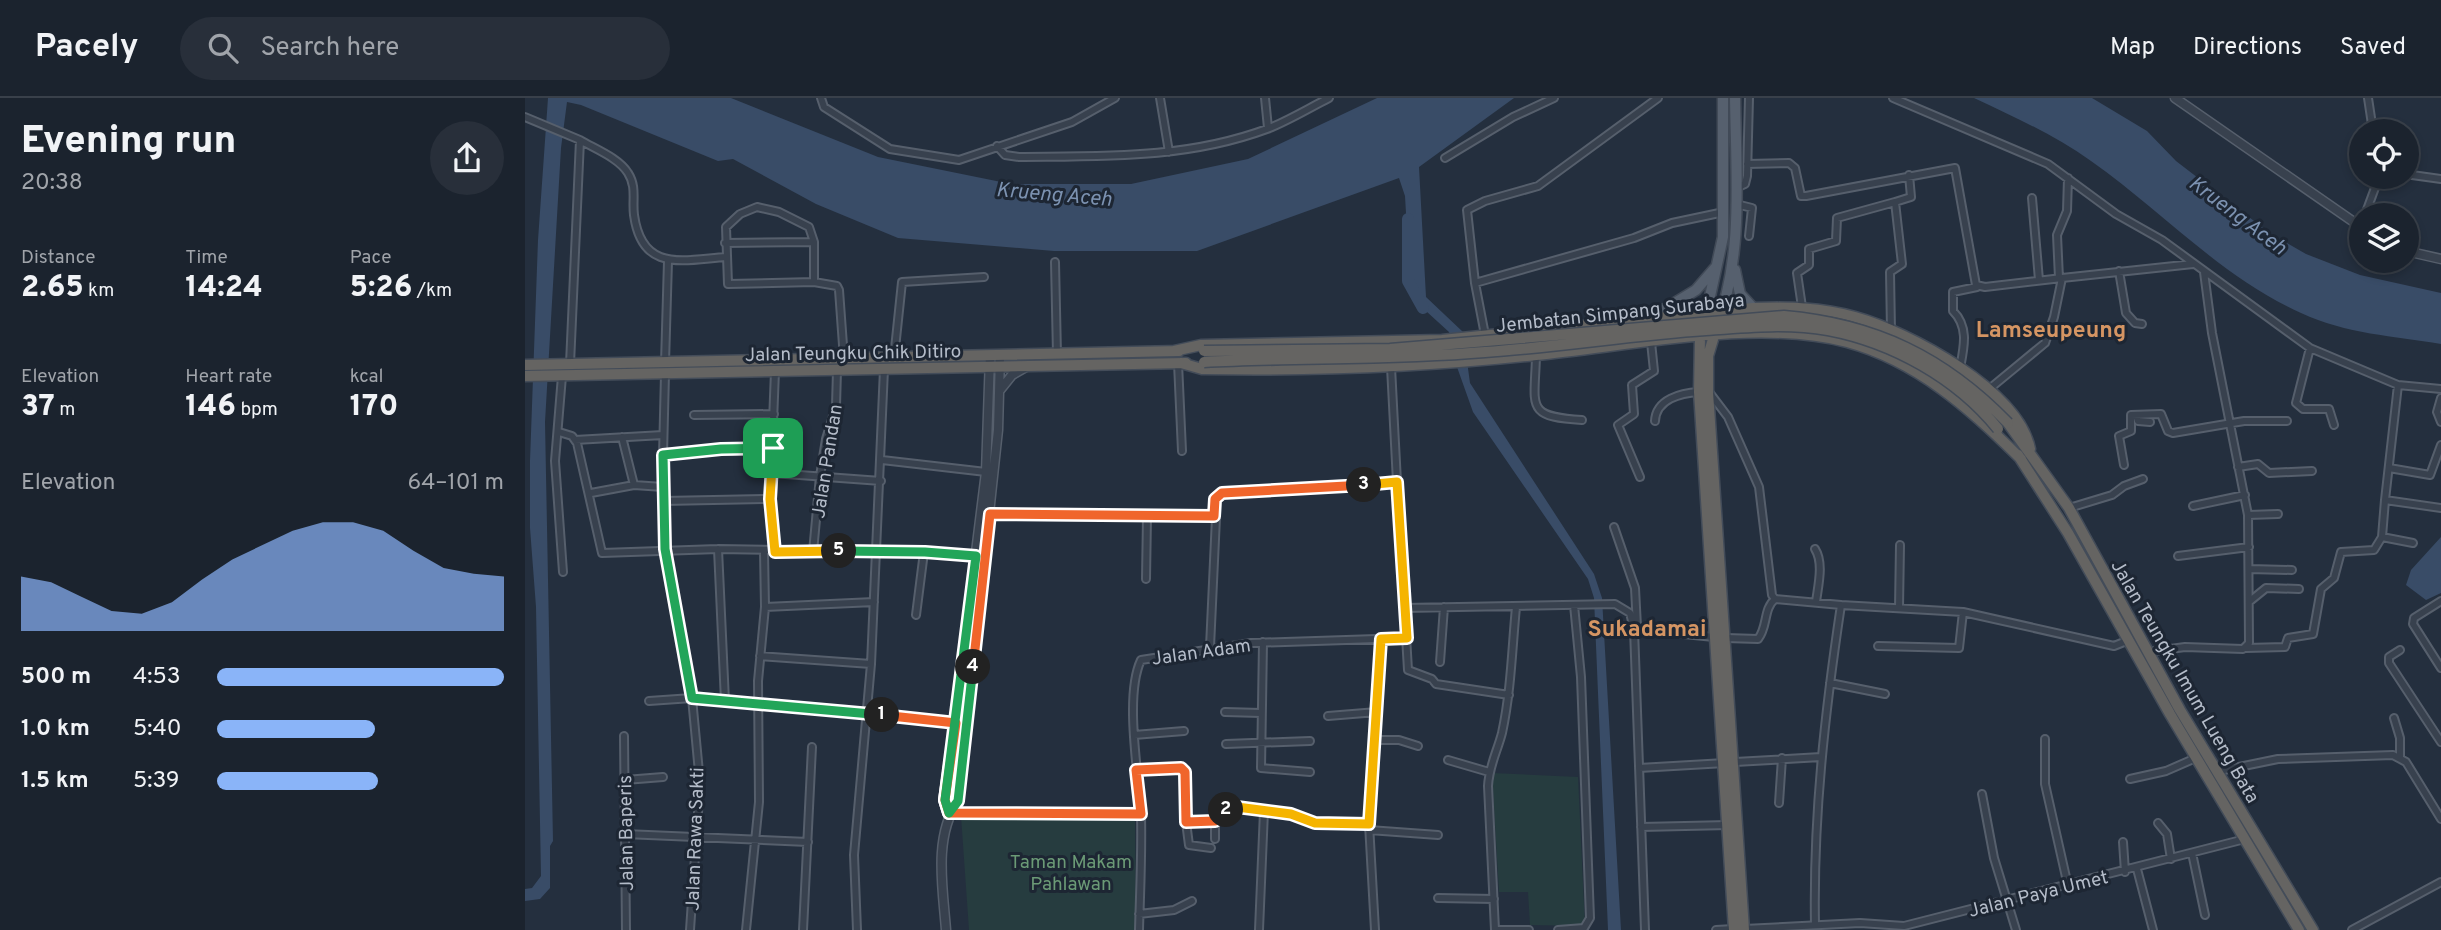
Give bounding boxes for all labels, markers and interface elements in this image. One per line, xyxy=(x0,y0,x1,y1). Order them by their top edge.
search box xyxy=(180,17,670,80)
text: Pacely xyxy=(35,27,138,69)
icon: search xyxy=(204,29,242,67)
text: Search here xyxy=(260,32,399,65)
text: Map xyxy=(2110,33,2155,63)
text: Directions xyxy=(2193,33,2302,63)
text: Saved xyxy=(2340,33,2406,63)
text: Evening run xyxy=(21,118,236,167)
map controls xyxy=(2349,119,2419,273)
button: locate xyxy=(2349,119,2419,189)
button: share xyxy=(430,121,504,195)
text: 20:38 xyxy=(21,169,83,198)
water label: Krueng Aceh xyxy=(2183,170,2292,262)
water label: Krueng Aceh xyxy=(995,177,1113,214)
button: layers xyxy=(2349,203,2419,273)
text: Distance xyxy=(21,246,96,270)
text: Time xyxy=(185,246,228,270)
text: Pace xyxy=(350,246,391,270)
text: 2.65 xyxy=(21,270,84,307)
text: 14:24 xyxy=(185,270,263,307)
text: 5:26 xyxy=(350,270,412,307)
text: km xyxy=(84,279,114,303)
text: /km xyxy=(412,279,452,303)
street label: Jembatan Simpang Surabaya xyxy=(1495,289,1746,339)
district label: Lamseupeung xyxy=(1976,317,2126,346)
street label: Jalan Teungku Chik Ditiro xyxy=(745,340,961,368)
text: Elevation xyxy=(21,365,99,389)
text: Heart rate xyxy=(185,365,272,389)
text: kcal xyxy=(350,365,383,389)
text: 37 xyxy=(21,389,55,426)
text: 146 xyxy=(185,389,236,426)
text: 170 xyxy=(350,389,398,426)
text: m xyxy=(55,398,75,422)
text: bpm xyxy=(236,398,278,422)
street label: Jalan Pandan xyxy=(807,403,849,520)
pin xyxy=(743,418,803,478)
icon: arrive xyxy=(754,429,792,467)
pin: 3 xyxy=(1347,468,1381,502)
text: Elevation xyxy=(21,469,116,498)
text: 64–101 m xyxy=(407,469,504,498)
text: 3 xyxy=(1358,472,1369,496)
pin: 5 xyxy=(821,533,857,568)
text: 5 xyxy=(833,538,844,562)
street label: Jalan Teungku Imum Lueng Bata xyxy=(2105,556,2264,808)
district label: Sukadamai xyxy=(1588,616,1706,645)
street label: Jalan Adam xyxy=(1150,634,1252,672)
pin: 4 xyxy=(955,650,991,684)
text: 4 xyxy=(966,654,979,678)
text: 500 m xyxy=(21,663,91,692)
text: 4:53 xyxy=(133,663,181,692)
pin: 1 xyxy=(865,698,899,732)
text: 1 xyxy=(878,702,885,726)
text: 1.0 km xyxy=(21,715,90,744)
text: 5:40 xyxy=(133,715,182,744)
text: 1.5 km xyxy=(21,767,89,796)
text: 5:39 xyxy=(133,767,180,796)
street label: Jalan Rawa Sakti xyxy=(681,767,711,911)
street label: Jalan Baperis xyxy=(614,775,640,891)
pin: 2 xyxy=(1209,792,1243,828)
text: 2 xyxy=(1220,797,1231,821)
park label: Taman Makam Pahlawan xyxy=(1010,851,1132,897)
street label: Jalan Paya Umet xyxy=(1966,866,2111,924)

